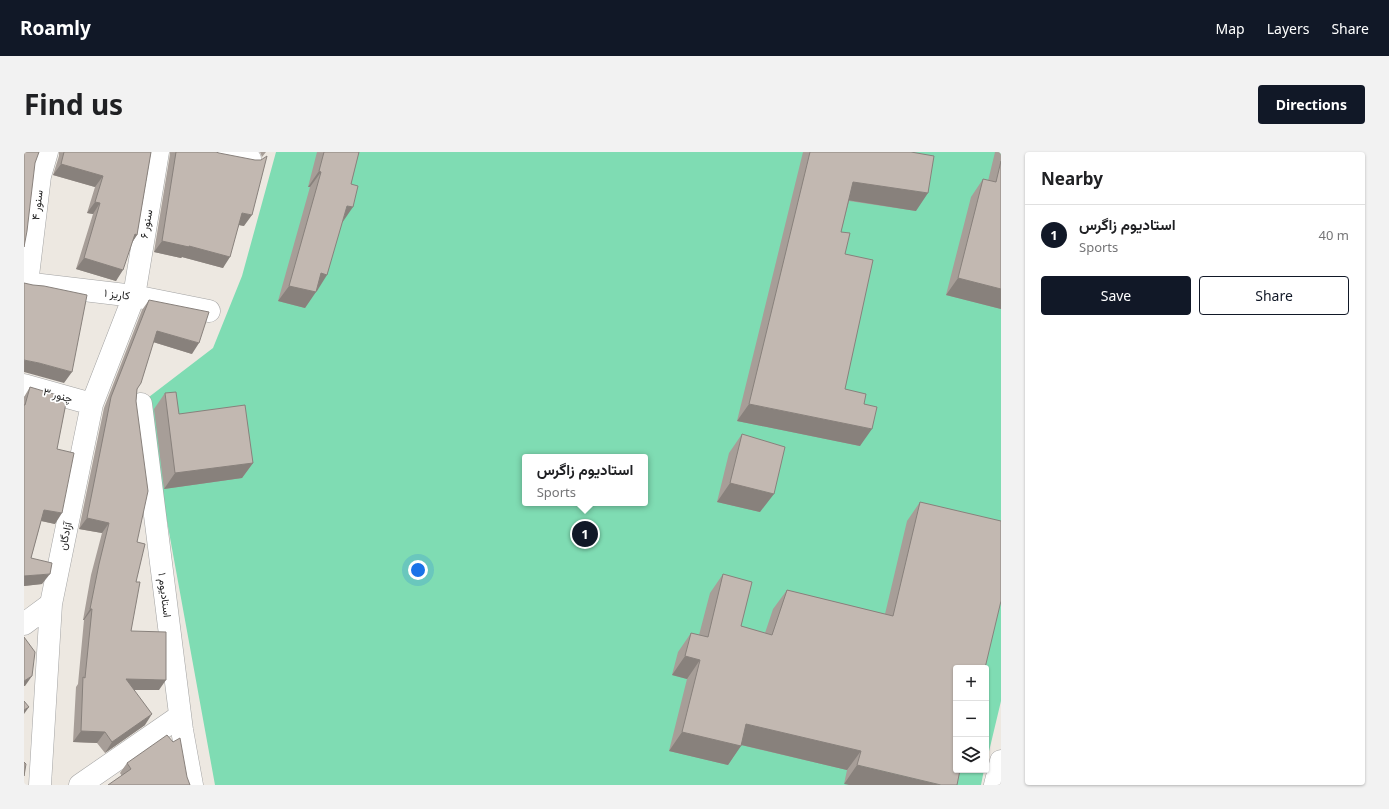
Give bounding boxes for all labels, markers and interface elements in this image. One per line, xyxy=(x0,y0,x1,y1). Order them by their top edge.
text: Roamly xyxy=(20,15,91,41)
text: Map xyxy=(1216,19,1245,38)
text: Layers xyxy=(1267,19,1309,38)
text: Share xyxy=(1331,19,1369,38)
text: Find us xyxy=(24,85,123,123)
button: Directions xyxy=(1258,85,1365,124)
text: Nearby xyxy=(1041,167,1103,190)
street label: سنور ۴ xyxy=(27,189,46,221)
street label: سنور ۶ xyxy=(136,208,155,240)
text: استادیوم زاگرس xyxy=(1079,214,1176,234)
text: 1 xyxy=(1050,226,1058,244)
text: 40 m xyxy=(1319,226,1349,244)
text: Sports xyxy=(1079,238,1118,256)
button: Save xyxy=(1041,276,1191,315)
button: Share xyxy=(1199,276,1349,315)
street label: کاریز ۱ xyxy=(103,284,131,303)
street label: چنور ۳ xyxy=(42,383,74,407)
popup xyxy=(522,454,648,506)
text: استادیوم زاگرس xyxy=(537,459,633,479)
text: Sports xyxy=(537,483,576,501)
street label: آزادگان xyxy=(54,519,75,551)
pin: 1 xyxy=(572,519,598,549)
your location xyxy=(408,560,428,580)
street label: استادیوم ۱ xyxy=(154,572,176,618)
map controls xyxy=(953,665,989,773)
button: + xyxy=(953,665,989,701)
button: − xyxy=(953,701,989,737)
button: layers xyxy=(953,737,989,773)

